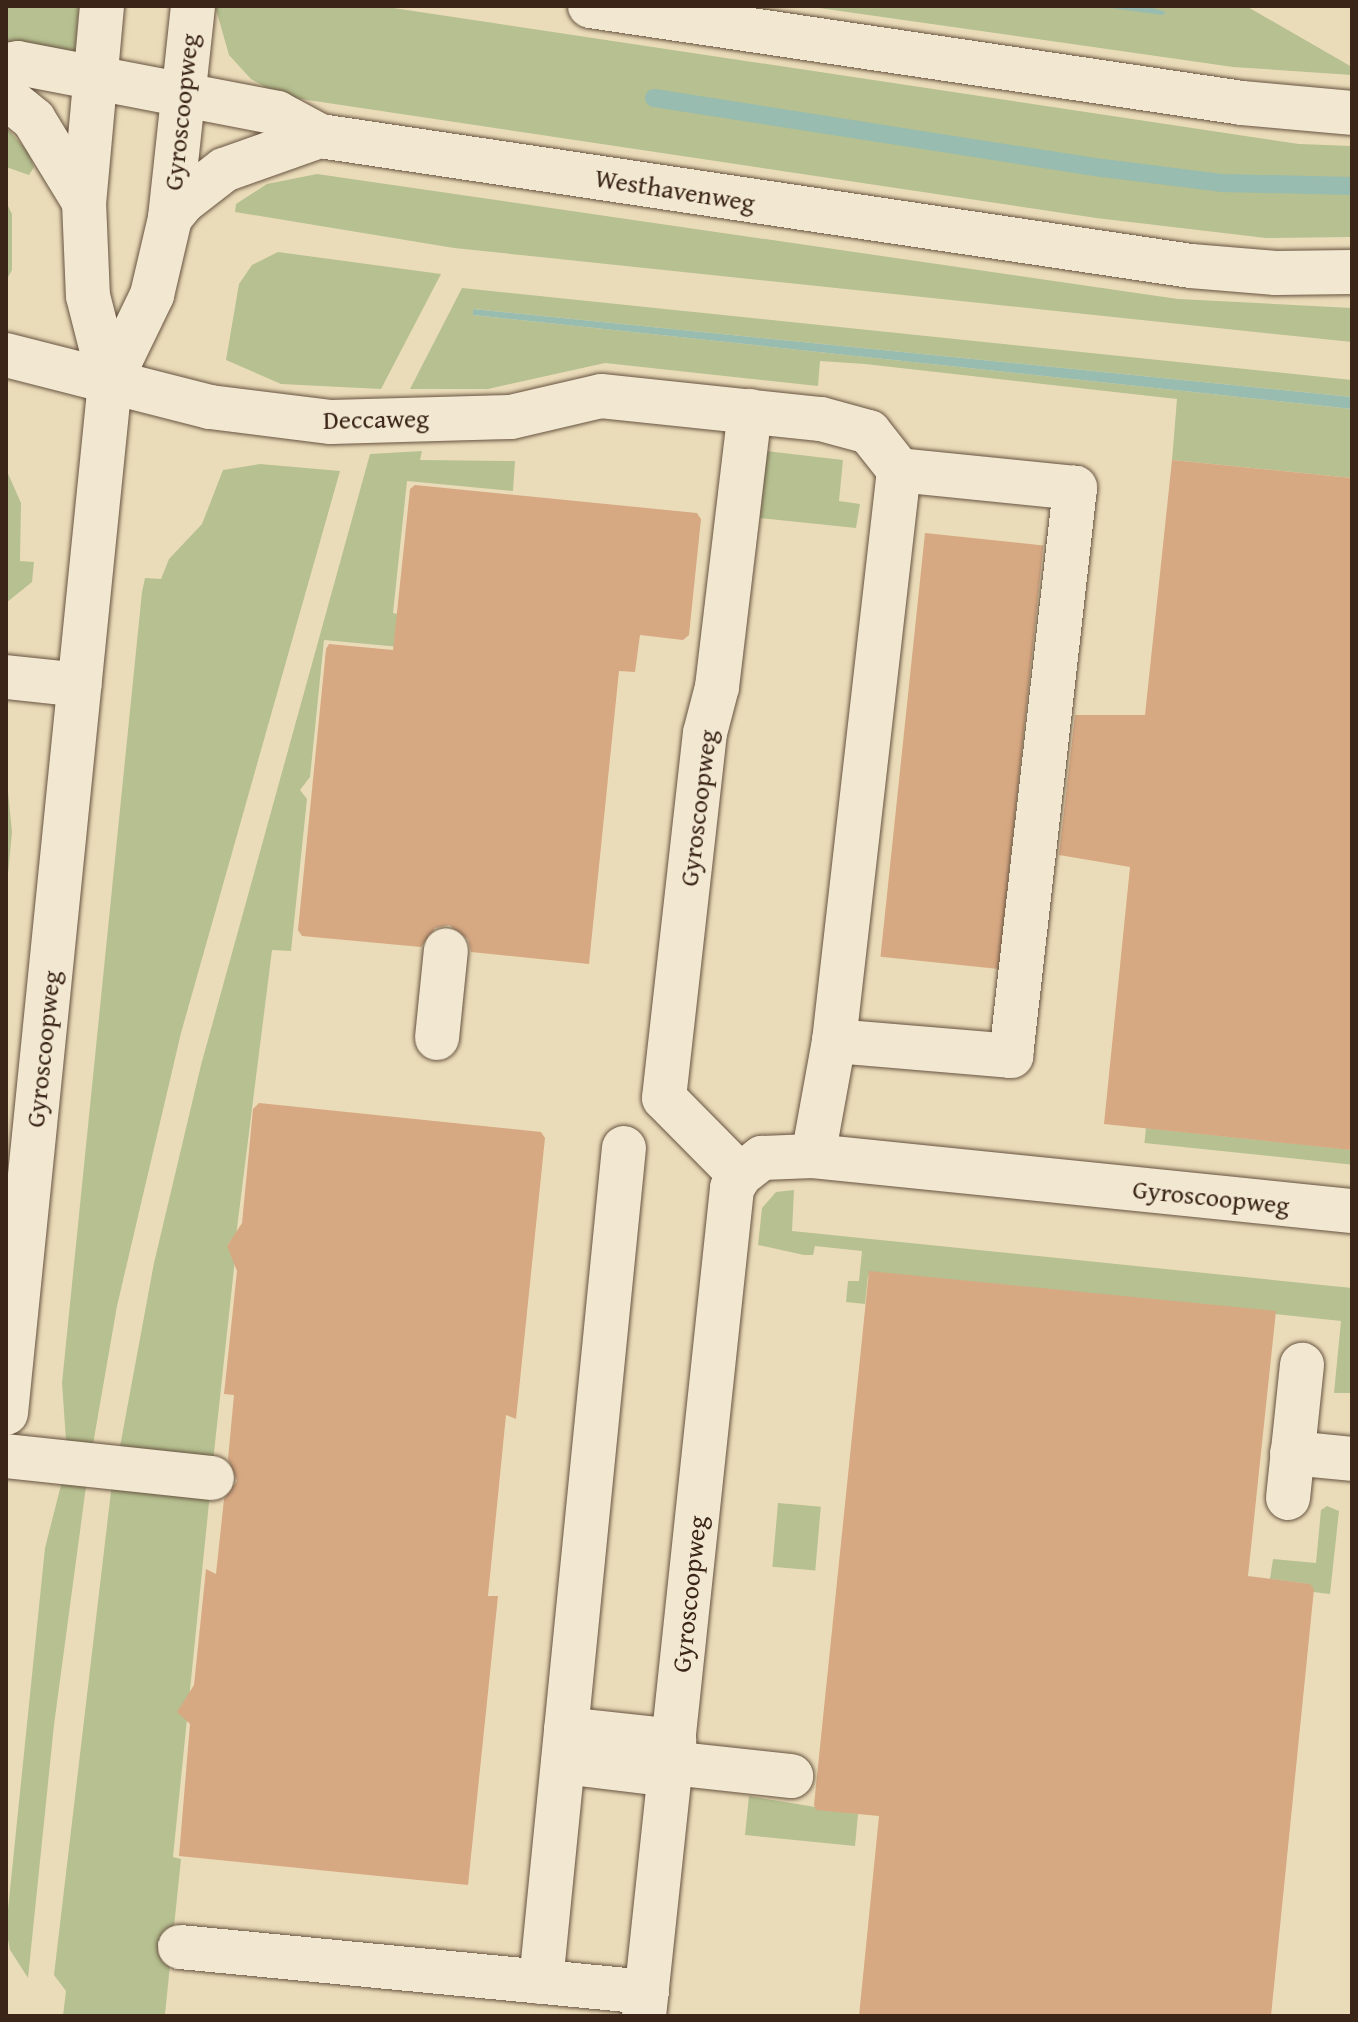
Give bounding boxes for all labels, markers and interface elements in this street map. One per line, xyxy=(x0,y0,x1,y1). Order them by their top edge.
street label: Gyroscoopweg xyxy=(157,32,205,192)
street label: Westhavenweg xyxy=(593,162,757,218)
street label: Deccaweg xyxy=(323,402,429,436)
street label: Gyroscoopweg xyxy=(673,728,723,888)
street label: Gyroscoopweg xyxy=(19,969,67,1129)
street label: Gyroscoopweg xyxy=(1131,1173,1291,1221)
street label: Gyroscoopweg xyxy=(665,1514,713,1674)

